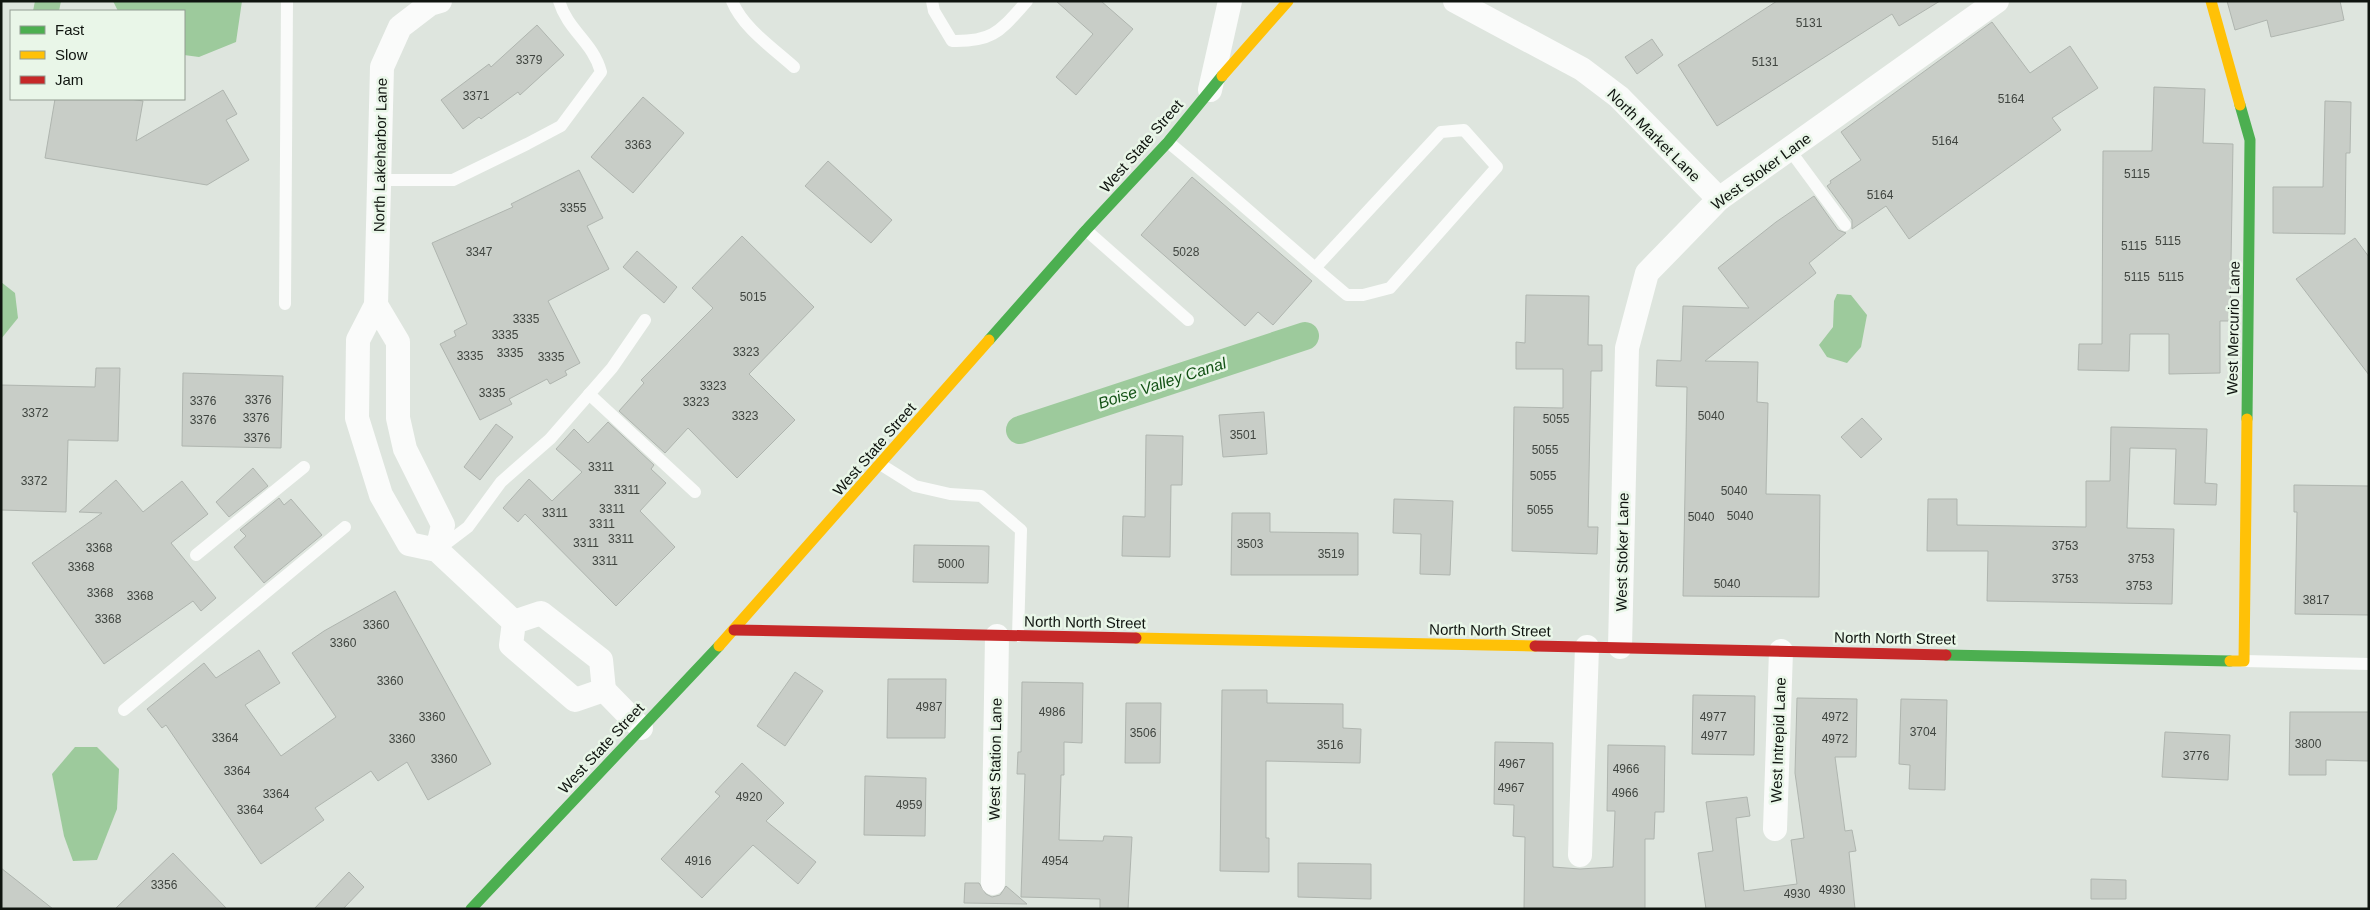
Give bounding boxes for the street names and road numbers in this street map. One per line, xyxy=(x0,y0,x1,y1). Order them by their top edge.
street label: North Lakeharbor Lane xyxy=(370,78,390,232)
street label: North Market Lane xyxy=(1604,85,1704,185)
street label: West State Street xyxy=(1096,96,1186,196)
street label: West Stoker Lane xyxy=(1708,129,1814,213)
street label: West Mercurio Lane xyxy=(2223,261,2243,395)
street label: West State Street xyxy=(829,399,919,499)
street label: West Stoker Lane xyxy=(1612,492,1632,612)
street label: North North Street xyxy=(1024,612,1147,632)
street label: North North Street xyxy=(1429,620,1552,640)
street label: North North Street xyxy=(1834,628,1957,648)
street label: West Intrepid Lane xyxy=(1767,677,1789,803)
street label: West Station Lane xyxy=(985,698,1005,820)
street label: West State Street xyxy=(555,699,648,797)

